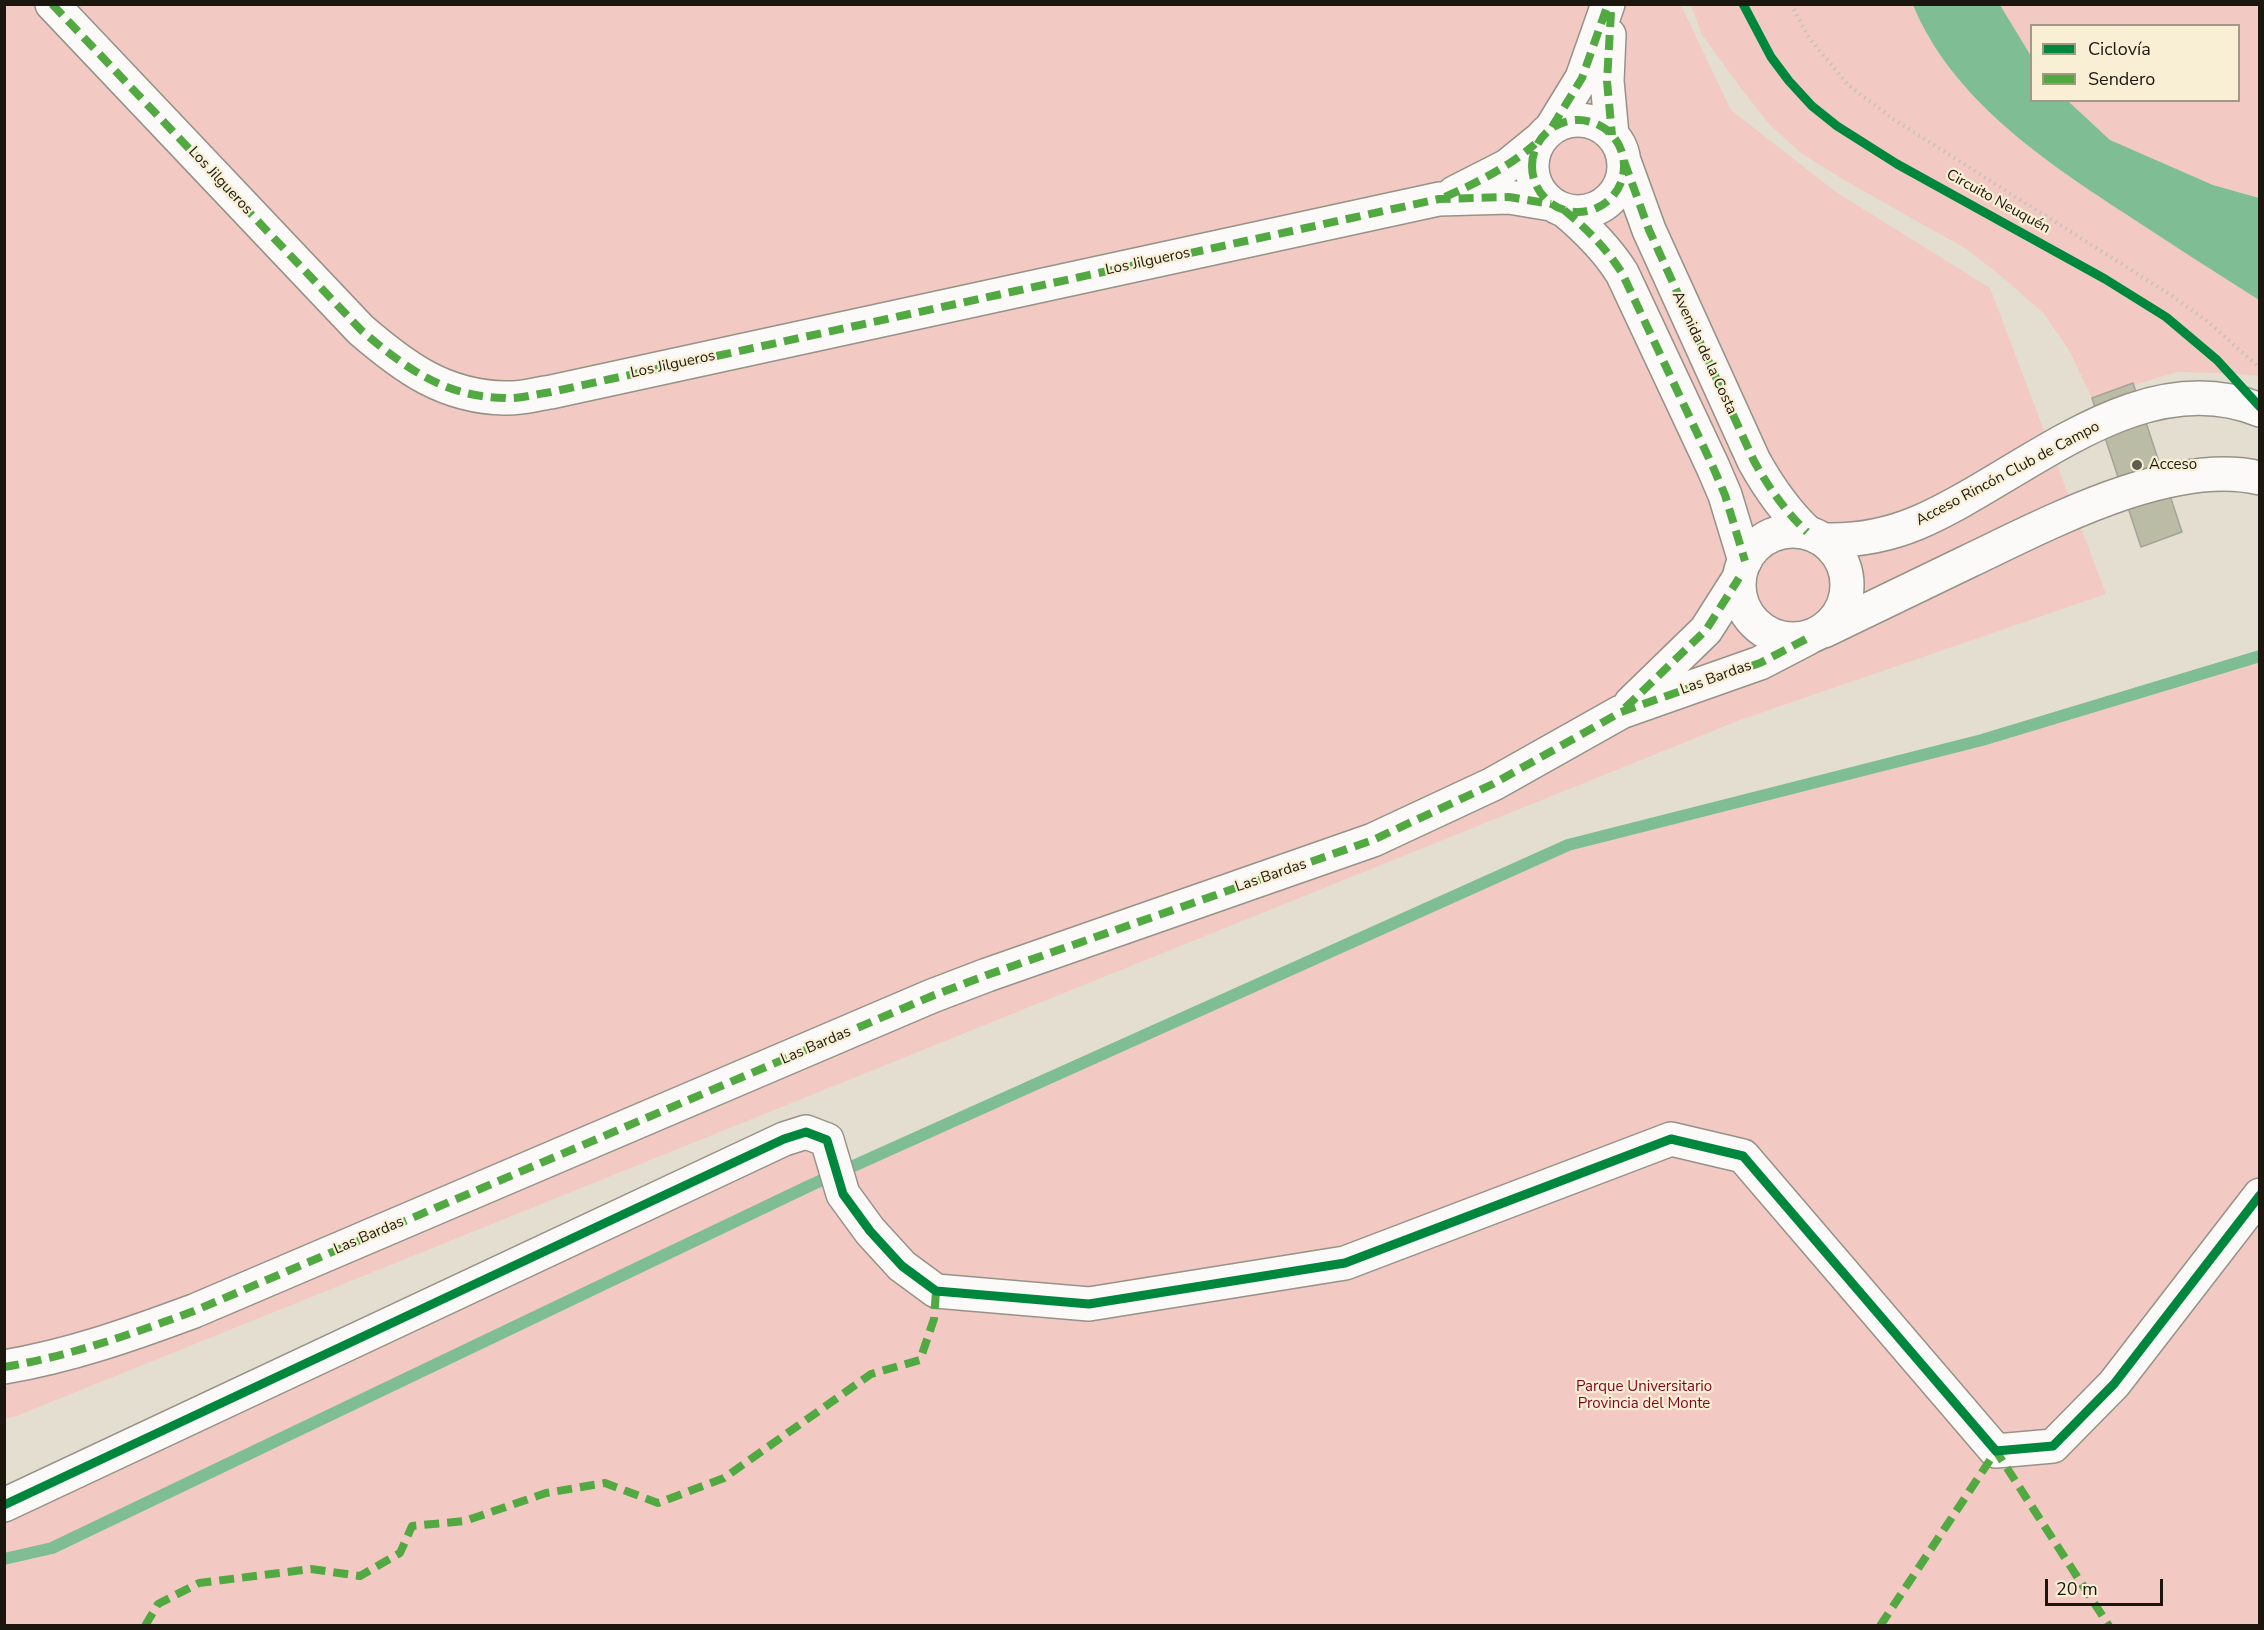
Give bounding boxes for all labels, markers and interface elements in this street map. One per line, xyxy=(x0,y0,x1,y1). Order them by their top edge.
legend xyxy=(2030,24,2240,102)
text: Ciclovía xyxy=(2088,37,2151,61)
text: Sendero xyxy=(2088,67,2155,91)
street label: Los Jilgueros xyxy=(184,143,256,219)
street label: Circuito Neuquén xyxy=(1943,166,2053,238)
street label: Los Jilgueros xyxy=(1104,244,1192,280)
street label: Avenida de la Costa xyxy=(1668,289,1740,417)
street label: Los Jilgueros xyxy=(629,347,717,383)
street label: Acceso Rincón Club de Campo xyxy=(1913,418,2103,530)
place label: Acceso xyxy=(2149,456,2197,474)
marker: Acceso xyxy=(2130,458,2144,472)
street label: Las Bardas xyxy=(1678,657,1754,699)
street label: Las Bardas xyxy=(1233,855,1309,897)
street label: Las Bardas xyxy=(778,1023,854,1069)
street label: Las Bardas xyxy=(331,1213,407,1259)
park label: Parque Universitario Provincia del Monte xyxy=(1576,1378,1712,1413)
scale bar xyxy=(2048,1567,2166,1605)
text: 20 m xyxy=(2056,1577,2098,1601)

